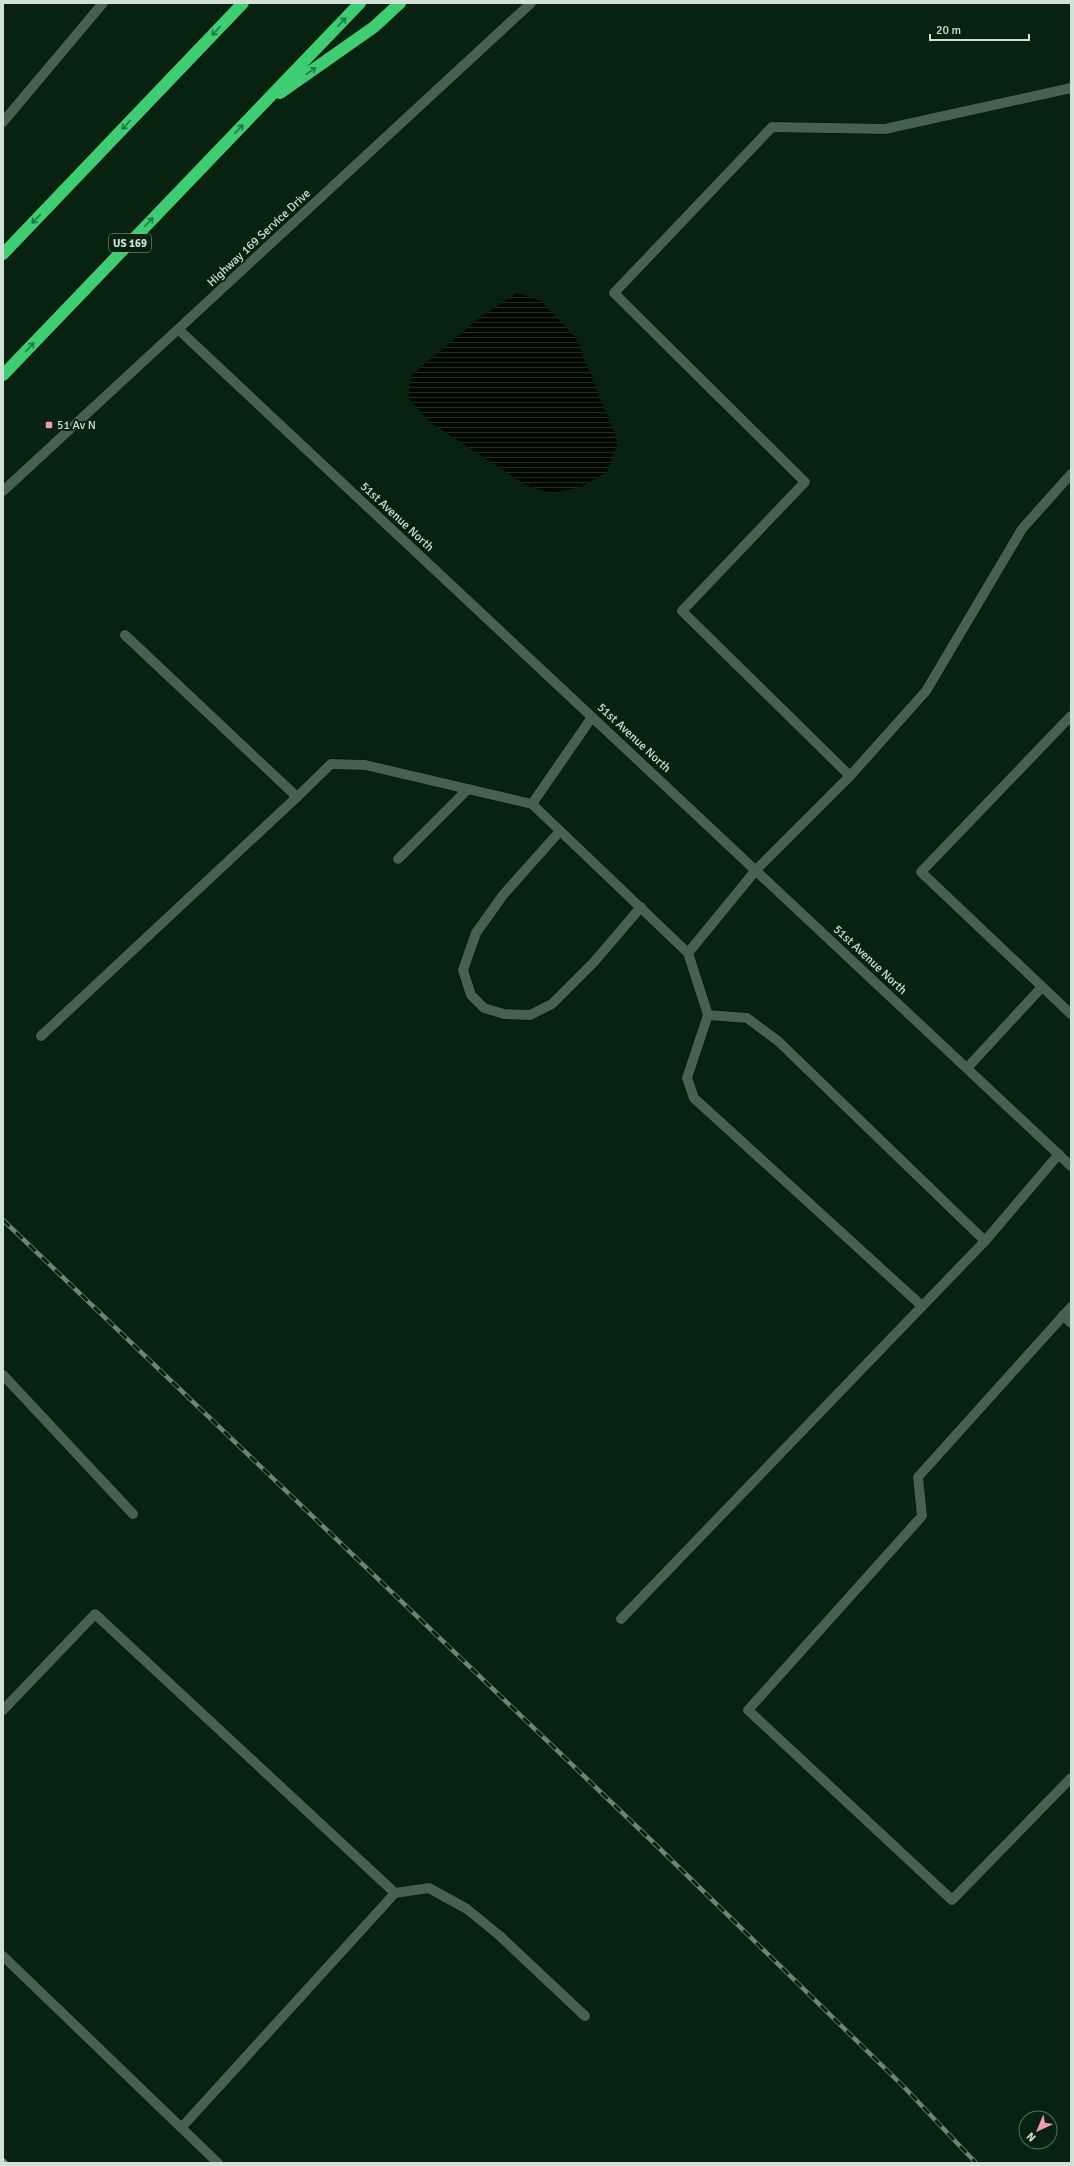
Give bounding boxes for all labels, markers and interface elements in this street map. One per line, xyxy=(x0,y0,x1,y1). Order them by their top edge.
scale bar xyxy=(930,16,1029,42)
one-way arrow xyxy=(337,17,347,27)
text: 20 m xyxy=(936,23,961,38)
one-way arrow xyxy=(211,26,221,36)
one-way arrow xyxy=(305,67,316,76)
one-way arrow xyxy=(121,120,131,130)
one-way arrow xyxy=(234,124,244,134)
street label: Highway 169 Service Drive xyxy=(204,186,314,290)
one-way arrow xyxy=(32,214,41,224)
one-way arrow xyxy=(144,217,154,227)
road number: US 169 xyxy=(109,234,151,252)
one-way arrow xyxy=(25,342,35,352)
place label: 51 Av N xyxy=(57,418,96,433)
marker: 51 Av N xyxy=(44,420,54,430)
street label: 51st Avenue North xyxy=(357,479,437,555)
street label: 51st Avenue North xyxy=(594,700,674,776)
street label: 51st Avenue North xyxy=(830,922,910,998)
north arrow xyxy=(1018,2110,1058,2150)
text: N xyxy=(1024,2129,1039,2144)

